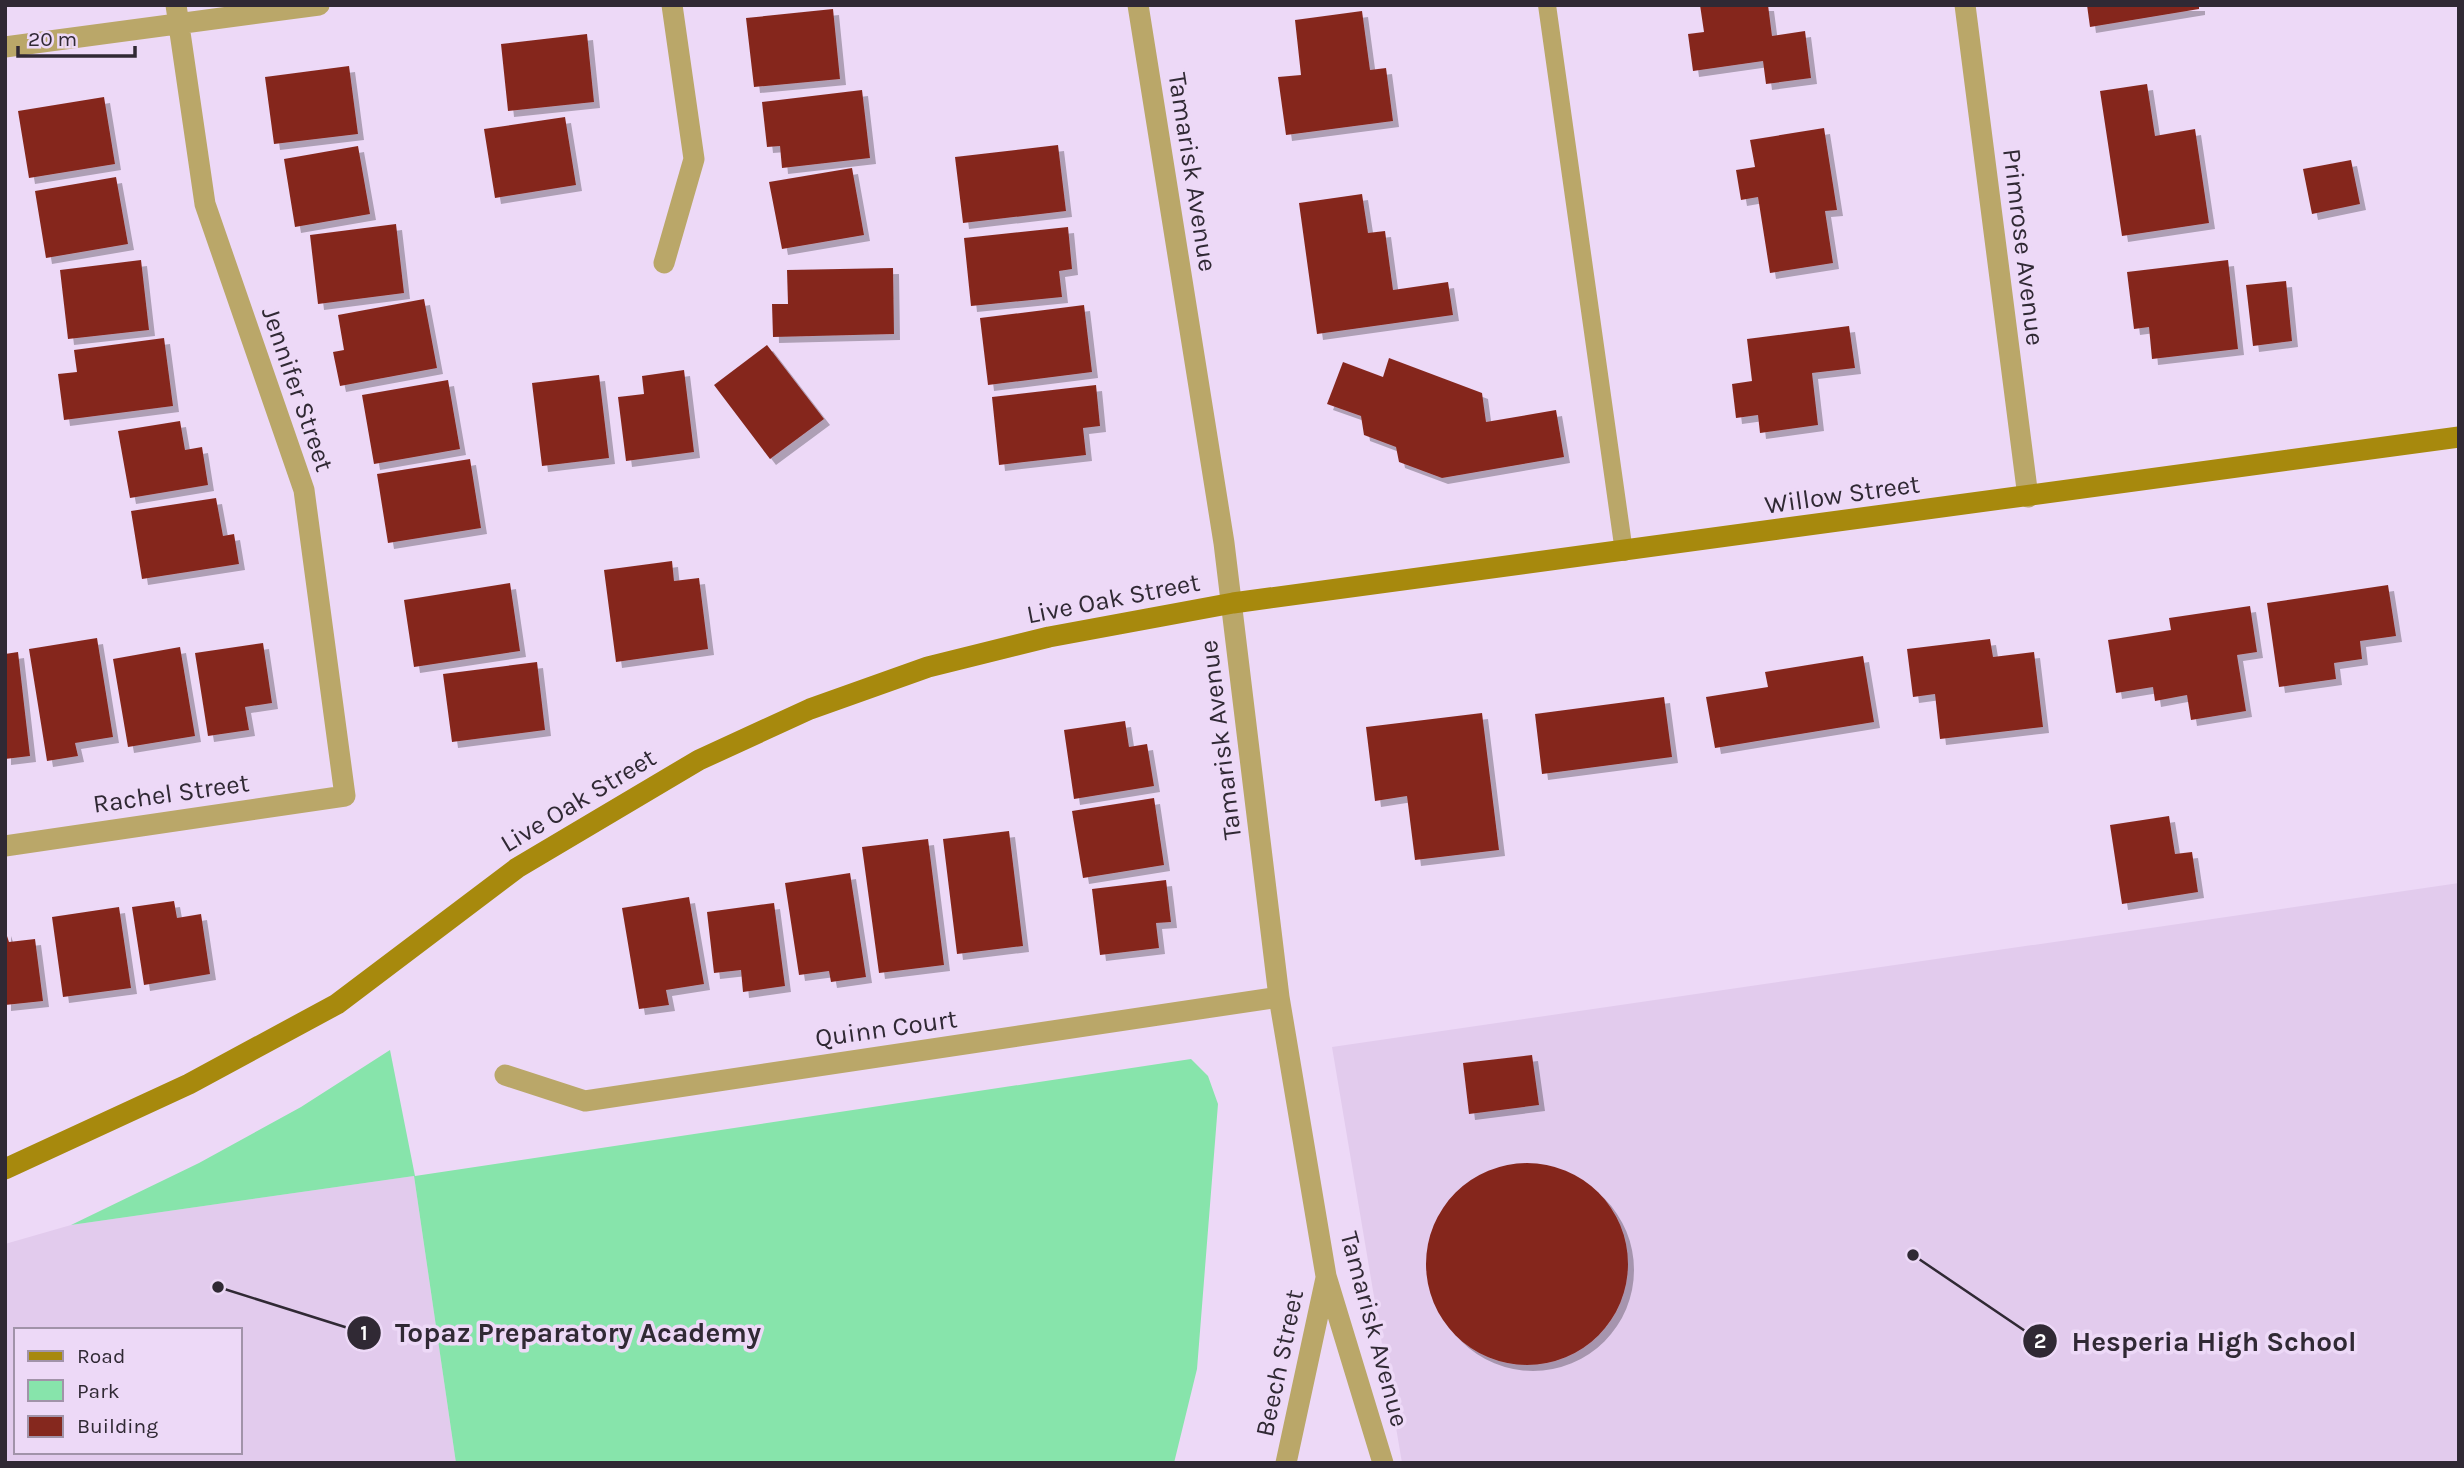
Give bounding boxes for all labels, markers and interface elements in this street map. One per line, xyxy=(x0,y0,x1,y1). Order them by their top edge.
scale bar xyxy=(18,14,135,58)
text: 20 m xyxy=(28,27,77,51)
street label: Tamarisk Avenue xyxy=(1161,70,1224,274)
street label: Primrose Avenue xyxy=(1996,147,2051,347)
street label: Jennifer Street xyxy=(255,303,340,476)
street label: Willow Street xyxy=(1763,468,1922,521)
street label: Live Oak Street xyxy=(1024,566,1203,630)
street label: Tamarisk Avenue xyxy=(1193,638,1248,842)
street label: Live Oak Street xyxy=(495,742,662,859)
street label: Rachel Street xyxy=(91,767,251,820)
street label: Quinn Court xyxy=(813,1003,959,1054)
street label: Tamarisk Avenue xyxy=(1334,1228,1415,1430)
street label: Beech Street xyxy=(1249,1287,1310,1439)
callout: Topaz Preparatory Academy xyxy=(346,1308,775,1357)
text: Topaz Preparatory Academy xyxy=(395,1316,761,1349)
callout: Hesperia High School xyxy=(2023,1316,2371,1365)
text: 1 xyxy=(360,1321,368,1345)
text: Hesperia High School xyxy=(2071,1325,2357,1358)
legend xyxy=(14,1328,242,1454)
text: 2 xyxy=(2034,1329,2046,1353)
text: Road xyxy=(77,1344,125,1368)
text: Park xyxy=(77,1379,120,1403)
text: Building xyxy=(77,1414,158,1438)

